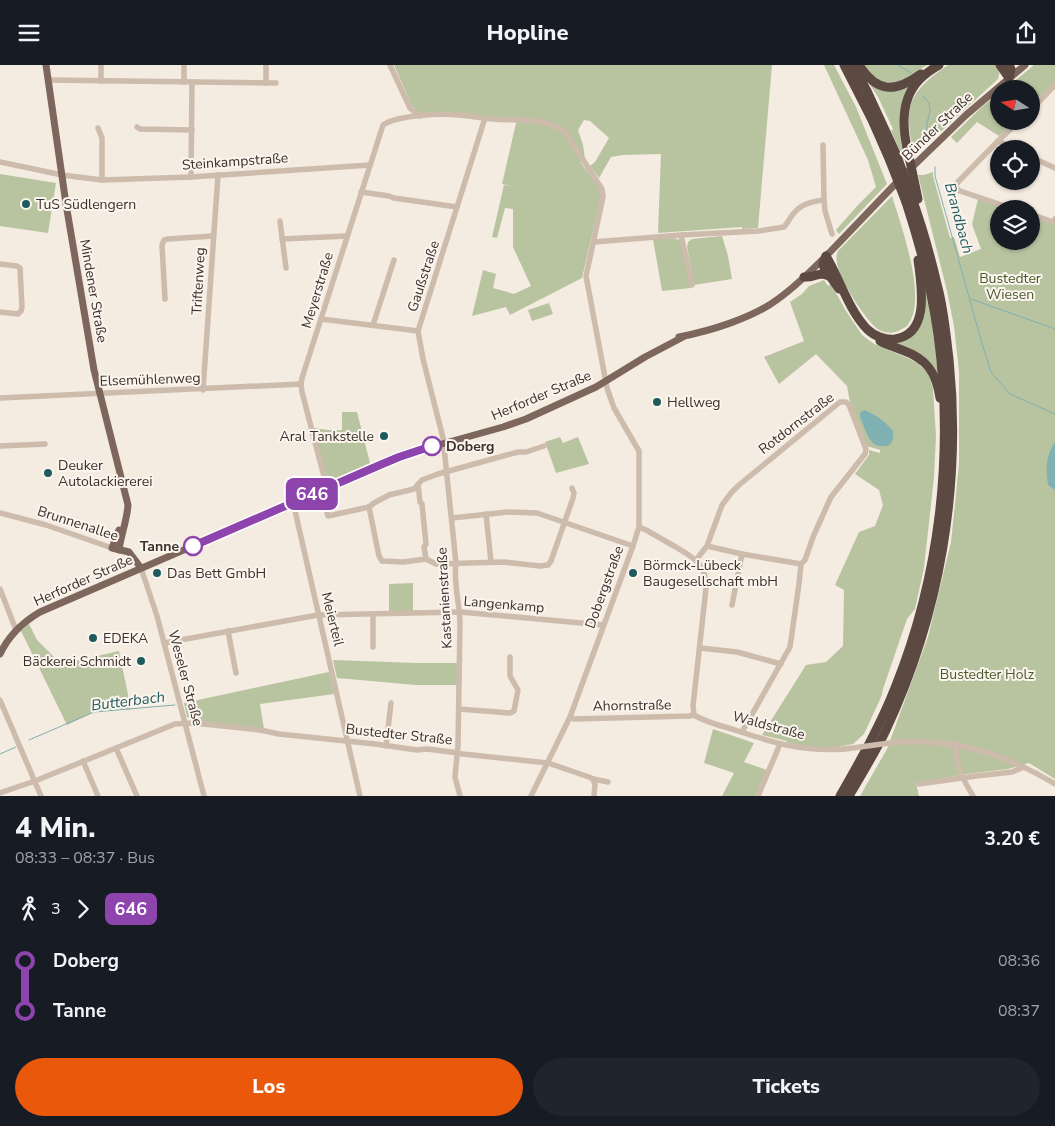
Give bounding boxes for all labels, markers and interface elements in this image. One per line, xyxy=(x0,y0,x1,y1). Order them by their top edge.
text: Hopline xyxy=(487,18,568,48)
icon: menu xyxy=(15,19,43,47)
icon: share xyxy=(1012,19,1040,47)
north arrow xyxy=(990,80,1040,130)
map controls xyxy=(990,80,1040,250)
street label: Bünder Straße xyxy=(898,88,977,165)
button: locate xyxy=(990,140,1040,190)
street label: Steinkampstraße xyxy=(181,148,289,175)
water label: Brandbach xyxy=(940,180,978,256)
place label: TuS Südlengern xyxy=(36,195,136,214)
marker: TuS Südlengern xyxy=(20,198,32,210)
button: layers xyxy=(990,200,1040,250)
street label: Mindener Straße xyxy=(75,238,112,344)
street label: Gaußstraße xyxy=(403,238,444,314)
street label: Triftenweg xyxy=(187,247,210,315)
street label: Meyerstraße xyxy=(297,250,338,331)
park label: Bustedter Wiesen xyxy=(979,269,1041,304)
street label: Herforder Straße xyxy=(488,366,594,425)
street label: Elsemühlenweg xyxy=(99,368,201,391)
street label: Rotdornstraße xyxy=(755,388,838,459)
place label: Hellweg xyxy=(667,393,721,412)
marker: Hellweg xyxy=(651,396,663,408)
place label: Aral Tankstelle xyxy=(279,427,374,446)
marker: Aral Tankstelle xyxy=(378,430,390,442)
marker: Doberg xyxy=(422,436,442,456)
place label: Doberg xyxy=(446,437,495,456)
place label: Deuker Autolackiererei xyxy=(58,456,152,491)
marker: Deuker Autolackiererei xyxy=(42,467,54,479)
line badge: 646 xyxy=(283,478,341,510)
text: 646 xyxy=(296,482,328,506)
street label: Brunnenallee xyxy=(35,501,121,546)
marker: Tanne xyxy=(183,536,203,556)
place label: Tanne xyxy=(140,537,179,556)
street label: Dobergstraße xyxy=(581,543,628,631)
street label: Kastanienstraße xyxy=(432,547,457,649)
street label: Herforder Straße xyxy=(31,550,136,611)
place label: Börmck-Lübeck Baugesellschaft mbH xyxy=(643,556,778,591)
place label: Das Bett GmbH xyxy=(167,564,266,583)
marker: Das Bett GmbH xyxy=(151,567,163,579)
marker: Börmck-Lübeck Baugesellschaft mbH xyxy=(627,567,639,579)
street label: Meierteil xyxy=(317,590,349,649)
street label: Langenkamp xyxy=(463,592,545,617)
street label: Weseler Straße xyxy=(164,628,207,728)
place label: EDEKA xyxy=(103,629,148,648)
marker: EDEKA xyxy=(87,632,99,644)
place label: Bäckerei Schmidt xyxy=(23,652,131,671)
marker: Bäckerei Schmidt xyxy=(135,655,147,667)
park label: Bustedter Holz xyxy=(940,665,1035,684)
water label: Butterbach xyxy=(90,687,166,715)
street label: Ahornstraße xyxy=(592,695,672,716)
street label: Waldstraße xyxy=(731,707,807,744)
street label: Bustedter Straße xyxy=(345,719,453,750)
text: 4 Min. xyxy=(15,809,96,847)
text: 3.20 € xyxy=(985,826,1040,852)
text: 08:33 – 08:37 · Bus xyxy=(15,847,155,869)
icon: walk xyxy=(15,895,43,923)
icon: forward xyxy=(69,895,97,923)
text: 646 xyxy=(115,897,147,921)
text: 3 xyxy=(51,898,61,920)
text: Doberg xyxy=(53,948,119,974)
text: 08:36 xyxy=(998,950,1040,972)
text: Tanne xyxy=(53,998,106,1024)
text: 08:37 xyxy=(998,1000,1040,1022)
button: Los xyxy=(15,1058,523,1116)
button: Tickets xyxy=(533,1058,1040,1116)

